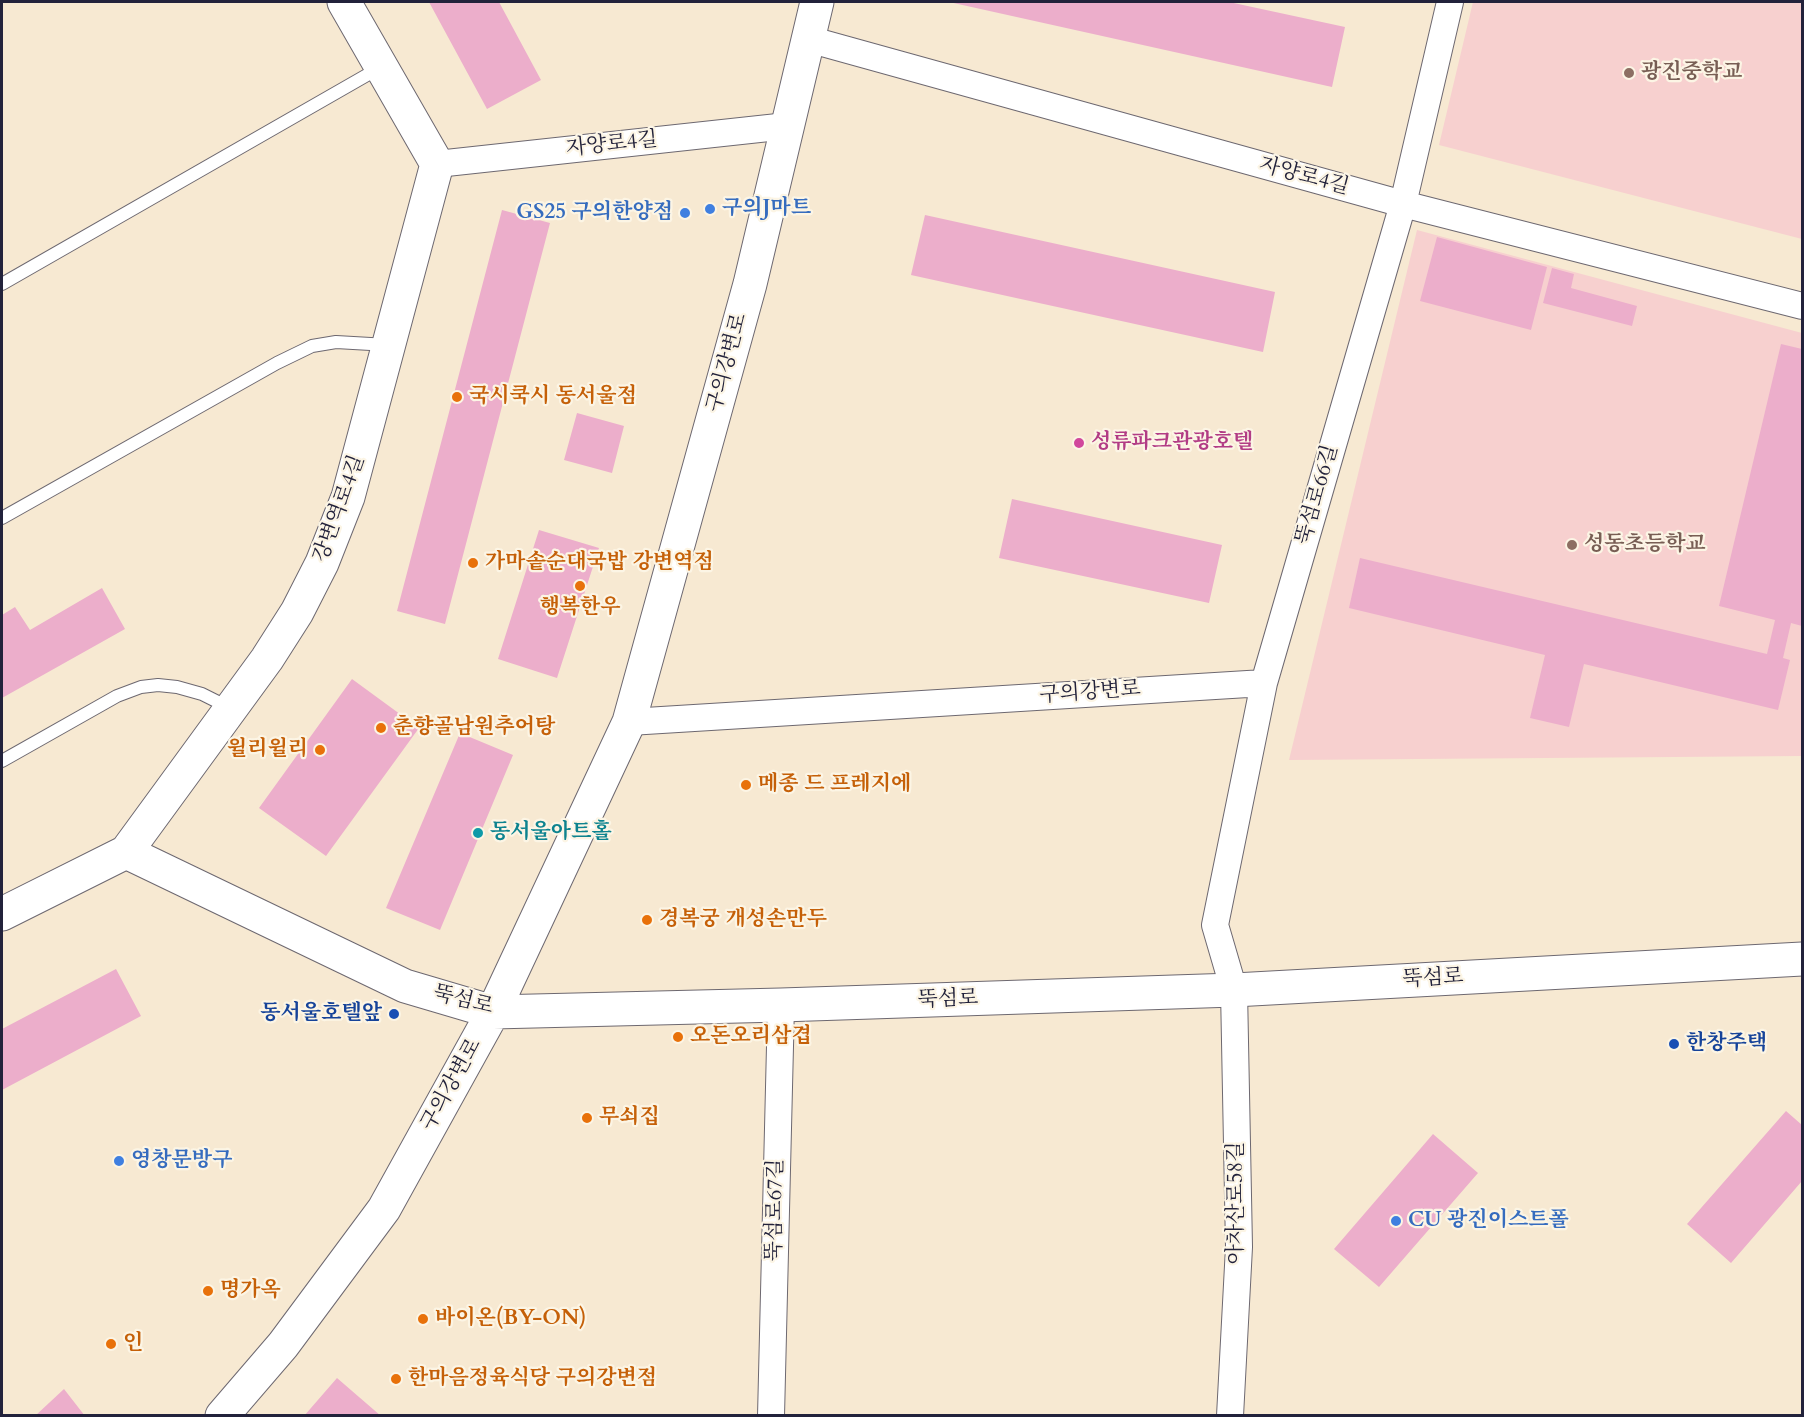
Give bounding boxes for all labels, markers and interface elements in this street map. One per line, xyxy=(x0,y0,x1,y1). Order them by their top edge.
place label: 광진중학교 xyxy=(1641,60,1742,86)
marker: 광진중학교 xyxy=(1622,66,1636,80)
street label: 자양로4길 xyxy=(565,128,659,162)
street label: 자양로4길 xyxy=(1256,153,1352,201)
place label: 구의J마트 xyxy=(722,196,811,222)
place label: GS25 구의한양점 xyxy=(516,200,673,226)
marker: 구의J마트 xyxy=(703,202,717,216)
marker: GS25 구의한양점 xyxy=(678,206,692,220)
street label: 구의강변로 xyxy=(703,311,753,415)
place label: 국시쿡시 동서울점 xyxy=(469,384,637,410)
marker: 국시쿡시 동서울점 xyxy=(450,390,464,404)
place label: 성류파크관광호텔 xyxy=(1091,430,1253,456)
marker: 성류파크관광호텔 xyxy=(1072,436,1086,450)
street label: 뚝섬로66길 xyxy=(1292,442,1344,548)
street label: 강변역로4길 xyxy=(309,452,371,566)
place label: 성동초등학교 xyxy=(1584,532,1706,558)
marker: 성동초등학교 xyxy=(1565,538,1579,552)
place label: 가마솥순대국밥 강변역점 xyxy=(485,550,714,576)
marker: 가마솥순대국밥 강변역점 xyxy=(466,556,480,570)
marker: 행복한우 xyxy=(573,579,587,593)
place label: 행복한우 xyxy=(539,595,621,621)
street label: 구의강변로 xyxy=(1039,677,1141,709)
place label: 춘향골남원추어탕 xyxy=(393,715,555,741)
marker: 춘향골남원추어탕 xyxy=(374,721,388,735)
place label: 윌리윌리 xyxy=(227,737,308,763)
marker: 윌리윌리 xyxy=(313,743,327,757)
place label: 메종 드 프레지에 xyxy=(758,772,911,798)
marker: 메종 드 프레지에 xyxy=(739,778,753,792)
place label: 동서울아트홀 xyxy=(490,820,612,846)
marker: 동서울아트홀 xyxy=(471,826,485,840)
place label: 경복궁 개성손만두 xyxy=(659,907,827,933)
marker: 경복궁 개성손만두 xyxy=(640,913,654,927)
street label: 뚝섬로 xyxy=(1402,965,1464,993)
street label: 뚝섬로 xyxy=(430,981,496,1021)
street label: 뚝섬로 xyxy=(917,986,979,1014)
place label: 동서울호텔앞 xyxy=(260,1001,382,1027)
marker: 동서울호텔앞 xyxy=(387,1007,401,1021)
place label: 오돈오리삼겹 xyxy=(690,1024,812,1050)
marker: 오돈오리삼겹 xyxy=(671,1030,685,1044)
place label: 한창주택 xyxy=(1686,1031,1767,1057)
street label: 구의강변로 xyxy=(416,1035,488,1135)
marker: 한창주택 xyxy=(1667,1037,1681,1051)
place label: 무쇠집 xyxy=(599,1105,660,1131)
marker: 무쇠집 xyxy=(580,1111,594,1125)
street label: 아차산로58길 xyxy=(1224,1142,1250,1264)
place label: 영창문방구 xyxy=(131,1148,232,1174)
marker: 영창문방구 xyxy=(112,1154,126,1168)
street label: 뚝섬로67길 xyxy=(763,1158,789,1262)
place label: CU 광진이스트폴 xyxy=(1408,1208,1569,1234)
marker: CU 광진이스트폴 xyxy=(1389,1214,1403,1228)
place label: 명가옥 xyxy=(220,1278,281,1304)
marker: 명가옥 xyxy=(201,1284,215,1298)
place label: 바이온(BY-ON) xyxy=(435,1306,586,1332)
marker: 바이온(BY-ON) xyxy=(416,1312,430,1326)
place label: 인 xyxy=(123,1331,143,1357)
marker: 인 xyxy=(104,1337,118,1351)
place label: 한마음정육식당 구의강변점 xyxy=(408,1366,657,1392)
marker: 한마음정육식당 구의강변점 xyxy=(389,1372,403,1386)

